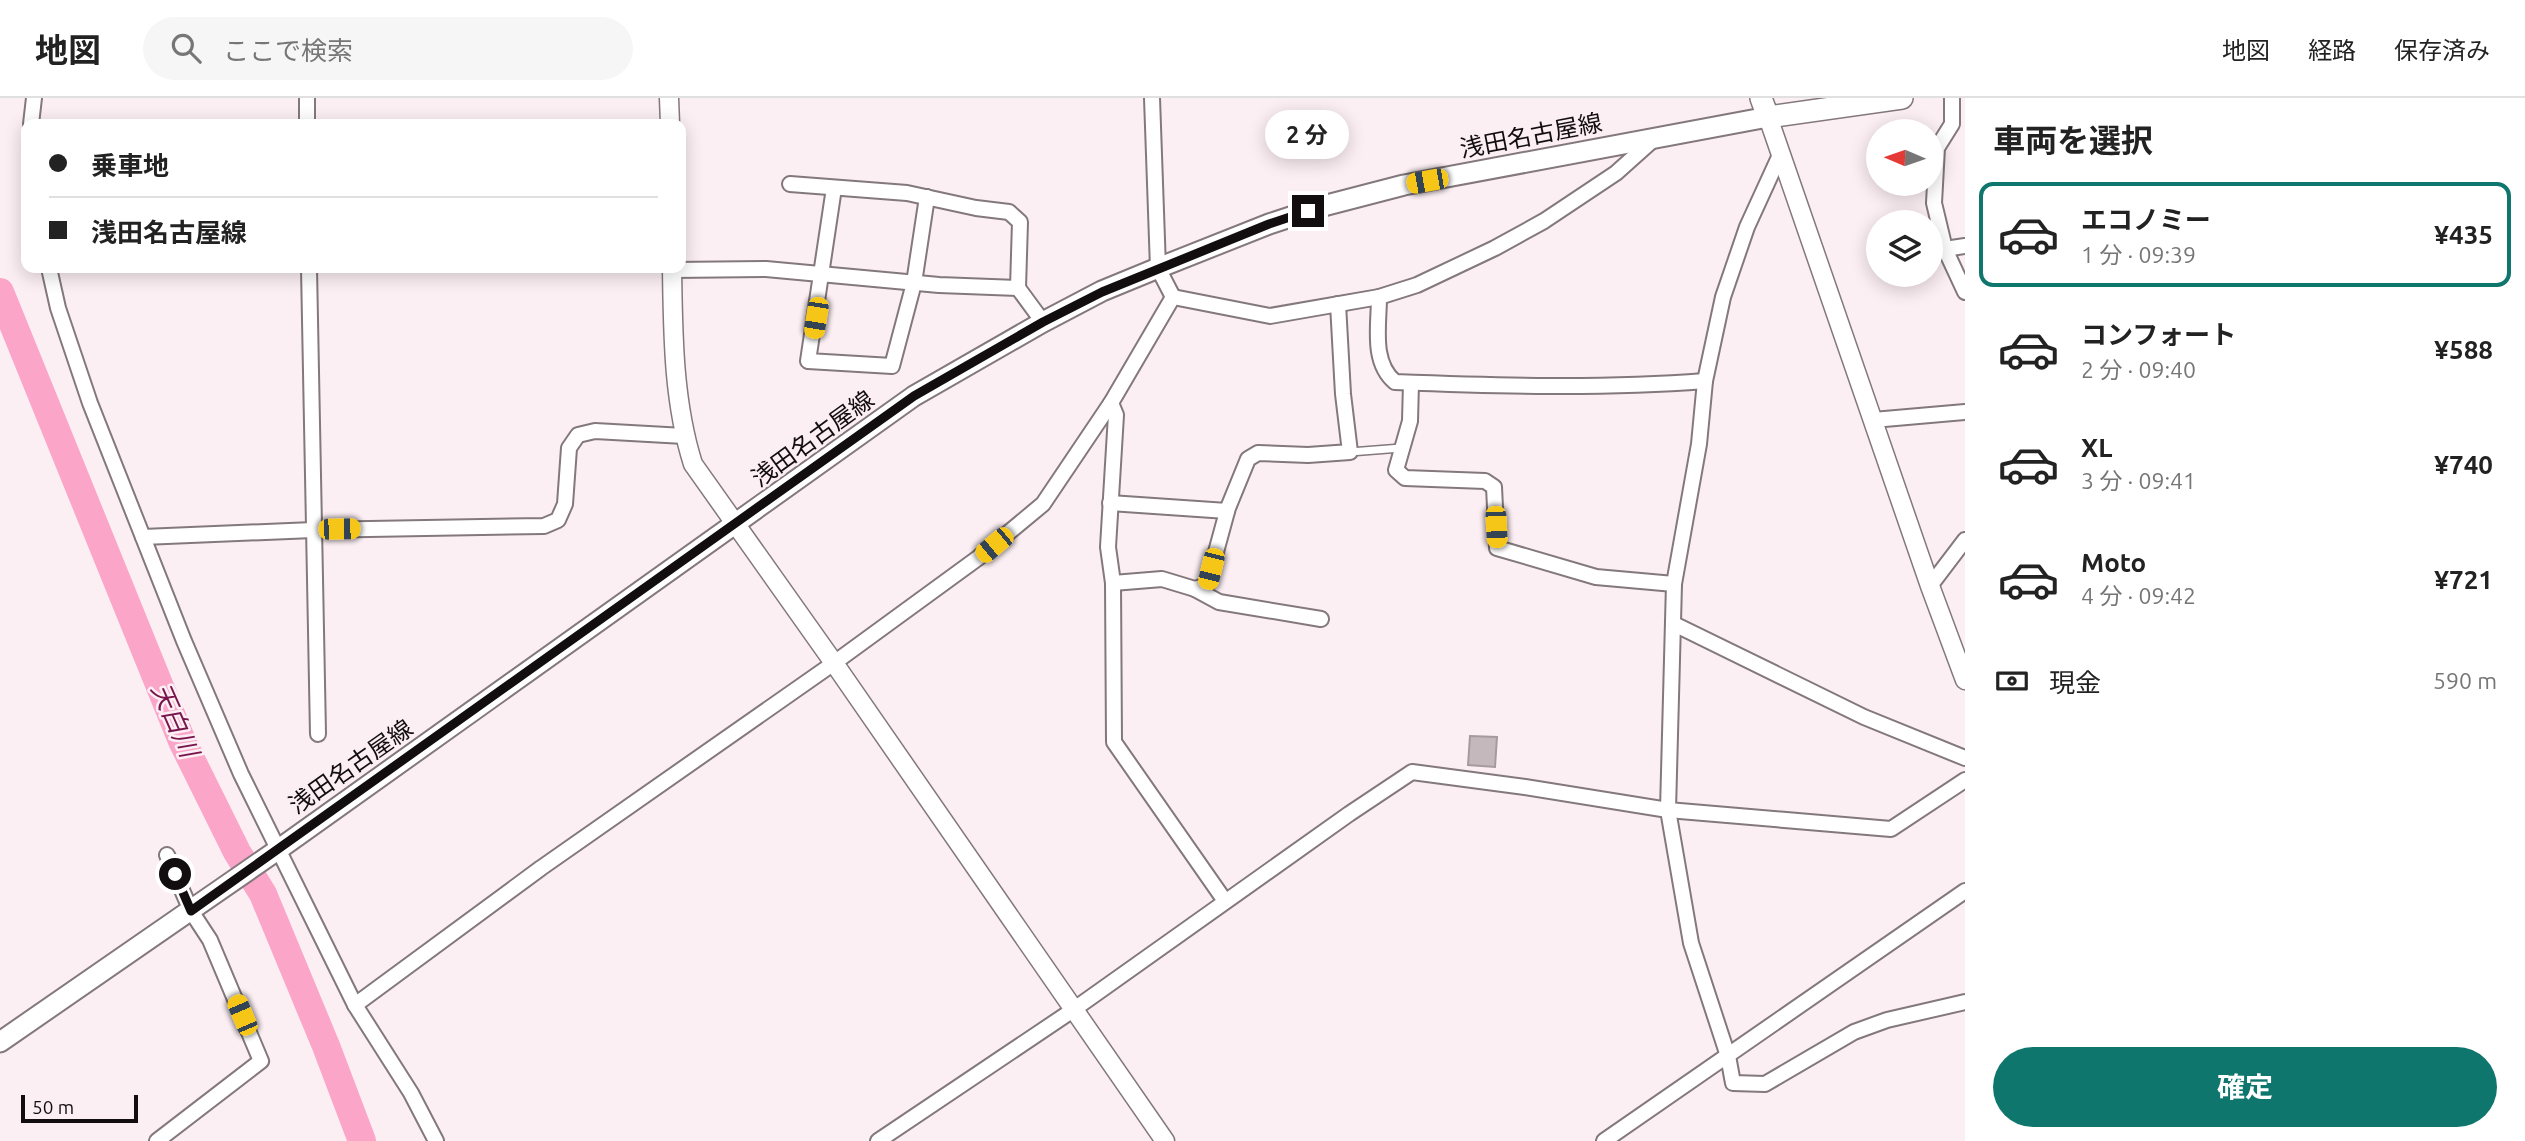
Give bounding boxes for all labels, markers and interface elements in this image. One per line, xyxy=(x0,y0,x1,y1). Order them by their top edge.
search box xyxy=(143,17,633,80)
icon: search xyxy=(167,29,205,67)
text: 地図 xyxy=(35,31,101,68)
text: ここで検索 xyxy=(223,36,353,65)
text: 地図 xyxy=(2222,37,2270,64)
text: 経路 xyxy=(2308,37,2356,64)
text: 保存済み xyxy=(2394,37,2490,64)
callout: 2 分 xyxy=(1266,109,1350,158)
street label: 浅田名古屋線 xyxy=(1458,109,1604,162)
north arrow xyxy=(1866,119,1942,196)
map controls xyxy=(1866,119,1943,287)
text: 2 分 xyxy=(1286,122,1328,147)
text: 車両を選択 xyxy=(1993,122,2153,158)
text: 乗車地 xyxy=(91,151,169,180)
car xyxy=(1405,167,1450,195)
route end xyxy=(1292,195,1324,227)
icon: car xyxy=(1997,203,2060,266)
text: エコノミー xyxy=(2081,205,2211,234)
button: layers xyxy=(1866,210,1943,287)
text: 浅田名古屋線 xyxy=(91,218,247,247)
text: ¥435 xyxy=(2434,220,2493,249)
text: 1 分 · 09:39 xyxy=(2081,242,2196,267)
car xyxy=(803,296,830,340)
icon: car xyxy=(1997,318,2060,381)
text: コンフォート xyxy=(2081,320,2236,349)
text: ¥588 xyxy=(2434,335,2493,364)
text: 2 分 · 09:40 xyxy=(2081,357,2196,382)
street label: 浅田名古屋線 xyxy=(747,385,879,492)
icon: car xyxy=(1997,433,2060,496)
text: XL xyxy=(2081,433,2112,462)
text: ¥740 xyxy=(2434,450,2493,479)
text: 3 分 · 09:41 xyxy=(2081,468,2196,493)
car xyxy=(1485,505,1508,549)
car xyxy=(318,518,361,540)
car xyxy=(972,523,1017,567)
car xyxy=(1196,546,1227,592)
icon: car xyxy=(1997,548,2060,611)
text: Moto xyxy=(2081,548,2146,577)
text: ¥721 xyxy=(2434,565,2493,594)
text: 4 分 · 09:42 xyxy=(2081,583,2196,608)
icon: cash xyxy=(1993,662,2031,700)
text: 現金 xyxy=(2049,668,2101,697)
text: 590 m xyxy=(2433,668,2497,693)
water label: 天白川 xyxy=(146,678,206,764)
street label: 浅田名古屋線 xyxy=(284,714,417,819)
route start xyxy=(159,858,191,890)
car xyxy=(225,992,260,1038)
button: 確定 xyxy=(1993,1047,2497,1127)
scale bar xyxy=(21,1092,138,1124)
text: 50 m xyxy=(32,1096,74,1118)

